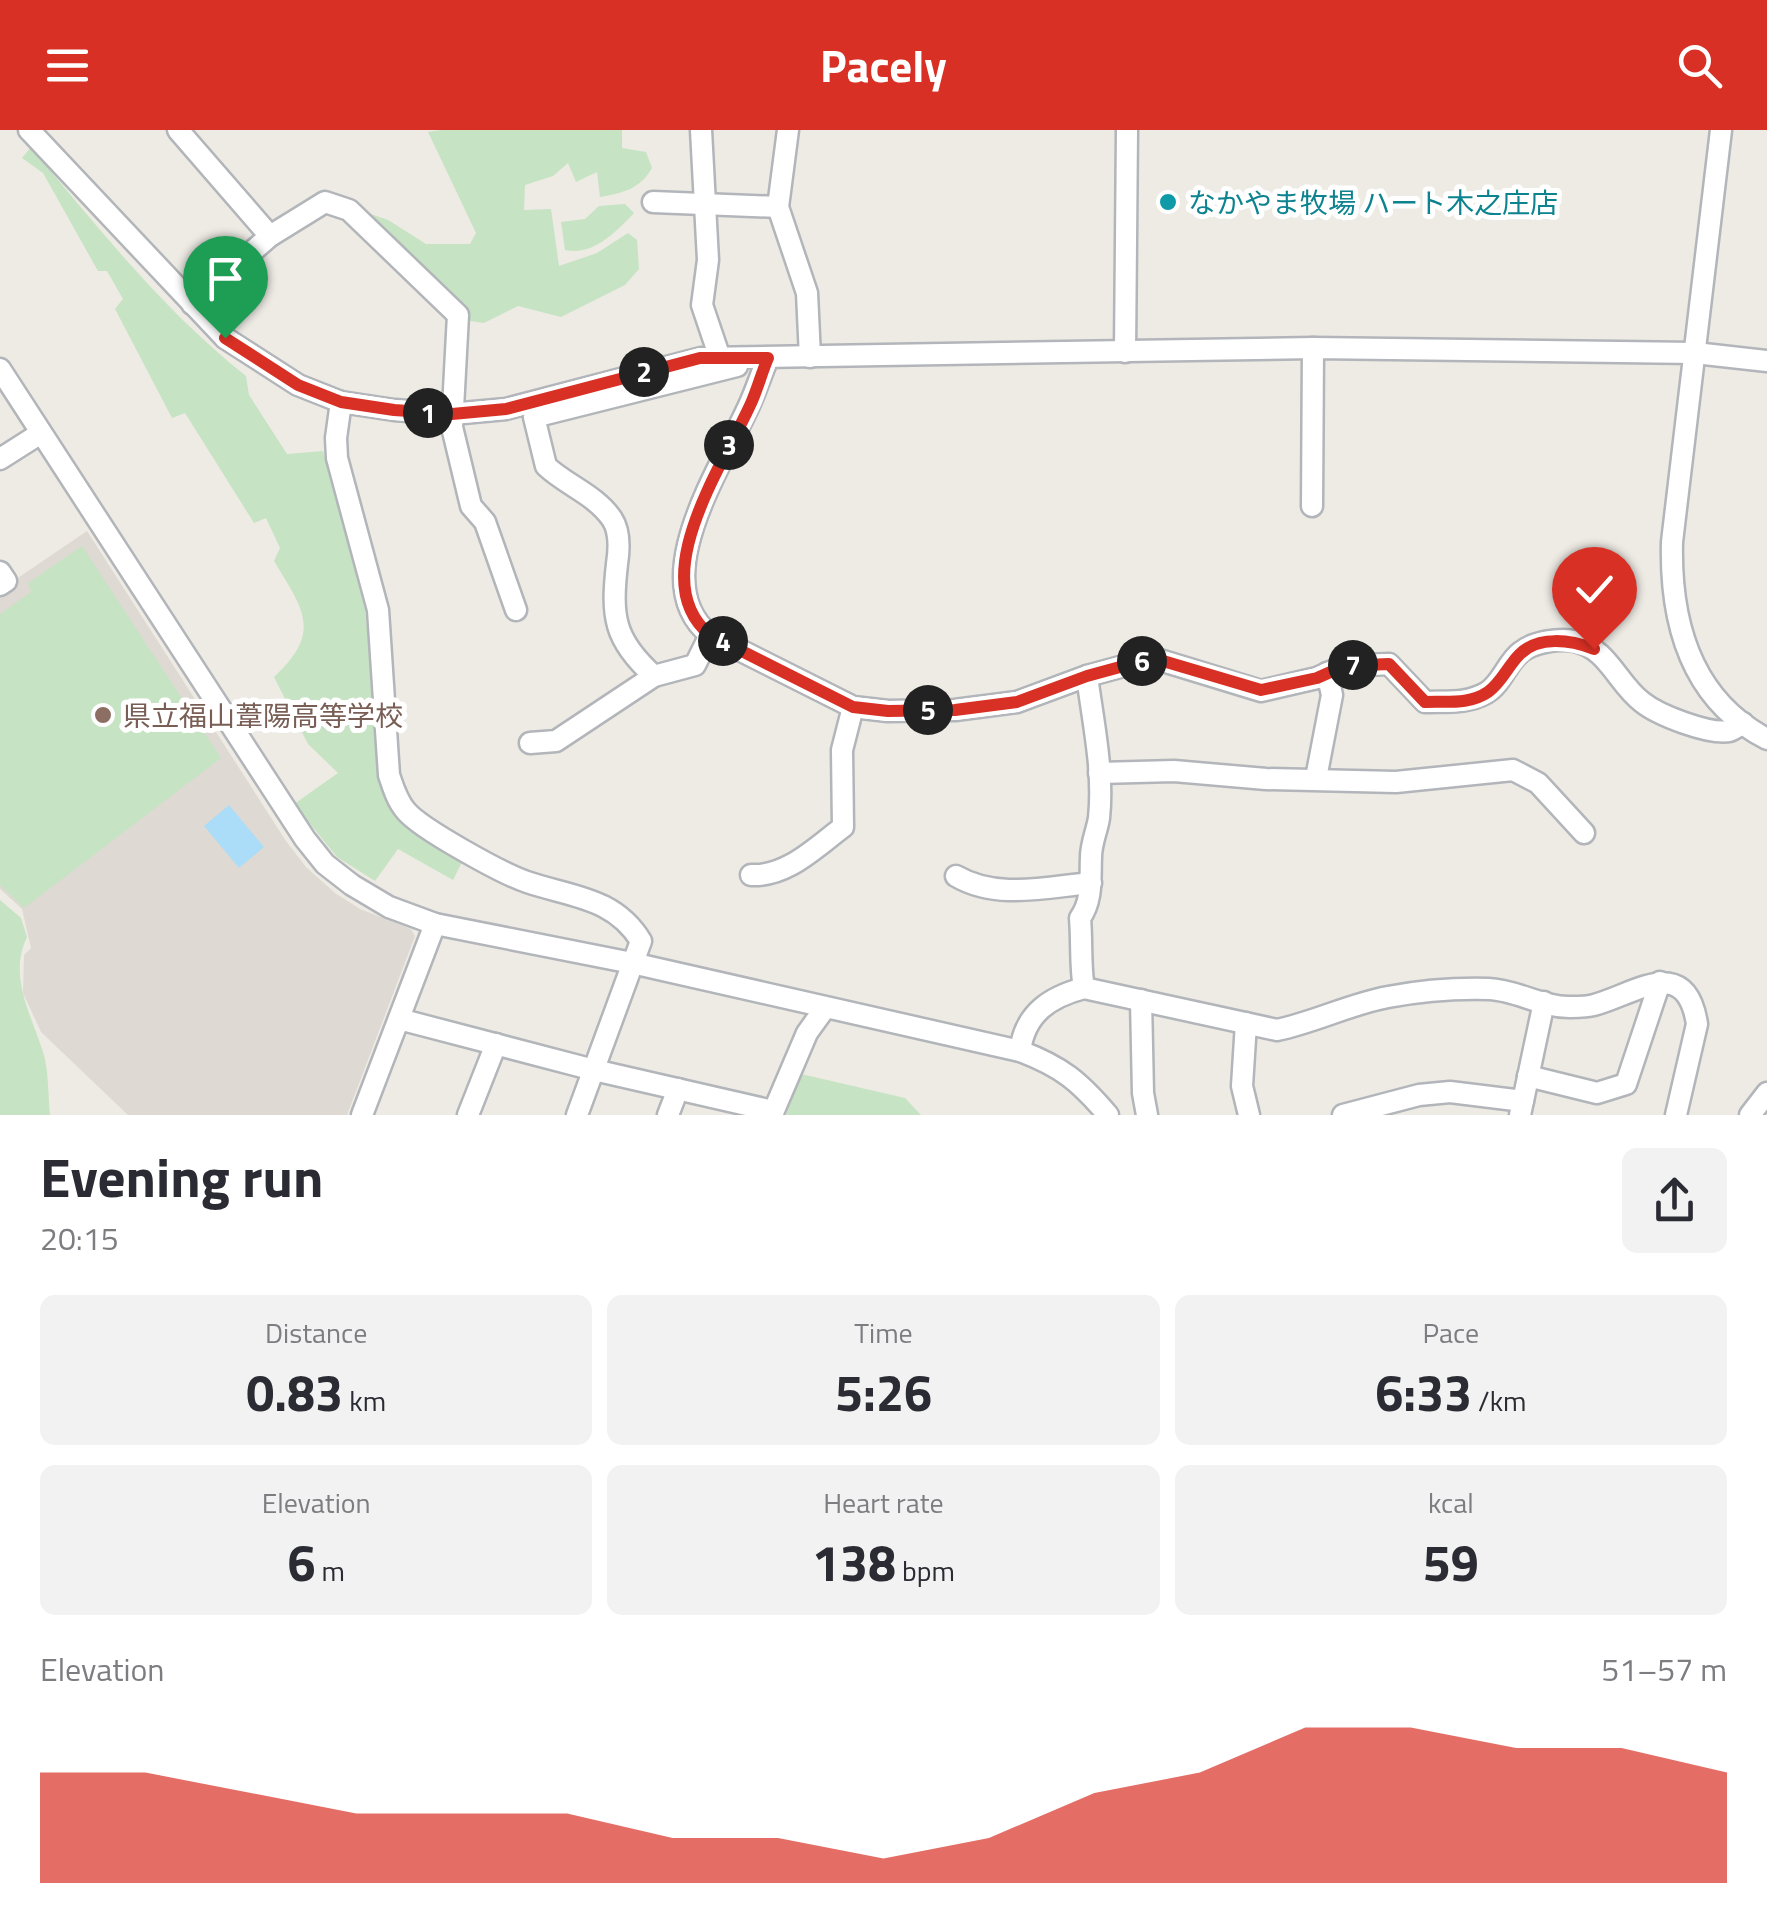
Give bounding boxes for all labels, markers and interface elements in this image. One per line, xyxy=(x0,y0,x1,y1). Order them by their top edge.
text: Pacely xyxy=(820,31,947,99)
icon: menu xyxy=(40,38,95,93)
icon: search xyxy=(1672,38,1727,93)
place label: なかやま牧場 ハート木之庄店 xyxy=(1188,181,1558,224)
marker: なかやま牧場 ハート木之庄店 xyxy=(1157,191,1179,213)
pin xyxy=(183,236,268,339)
icon: arrive xyxy=(198,251,253,306)
pin: 2 xyxy=(619,347,669,397)
text: 2 xyxy=(636,350,652,393)
pin: 1 xyxy=(403,388,453,438)
text: 1 xyxy=(420,391,436,434)
pin: 3 xyxy=(704,420,754,470)
text: 3 xyxy=(721,423,737,466)
pin xyxy=(1552,547,1637,650)
icon: check xyxy=(1567,562,1622,617)
pin: 4 xyxy=(698,616,748,666)
text: 4 xyxy=(715,619,731,662)
pin: 6 xyxy=(1117,636,1167,686)
text: 6 xyxy=(1134,639,1150,682)
pin: 7 xyxy=(1328,640,1378,690)
text: 7 xyxy=(1345,643,1361,686)
pin: 5 xyxy=(903,685,953,735)
text: 5 xyxy=(920,688,936,731)
place label: 県立福山葦陽高等学校 xyxy=(123,694,403,737)
marker: 県立福山葦陽高等学校 xyxy=(92,704,114,726)
text: Evening run xyxy=(40,1135,323,1218)
button: share xyxy=(1622,1148,1727,1253)
text: 20:15 xyxy=(40,1214,119,1262)
text: Distance xyxy=(265,1311,367,1354)
text: Time xyxy=(854,1311,913,1354)
text: Pace xyxy=(1422,1311,1479,1354)
text: 0.83 xyxy=(246,1354,343,1430)
text: 5:26 xyxy=(835,1354,932,1430)
text: 6:33 xyxy=(1375,1354,1472,1430)
text: km xyxy=(343,1379,386,1422)
text: /km xyxy=(1472,1379,1526,1422)
text: Elevation xyxy=(262,1481,371,1524)
text: Heart rate xyxy=(823,1481,944,1524)
text: kcal xyxy=(1428,1481,1474,1524)
text: 6 xyxy=(287,1524,315,1600)
text: 138 xyxy=(812,1524,896,1600)
text: 59 xyxy=(1423,1524,1479,1600)
text: m xyxy=(315,1549,345,1592)
text: bpm xyxy=(896,1549,955,1592)
text: Elevation xyxy=(40,1645,164,1693)
text: 51–57 m xyxy=(1601,1645,1727,1693)

